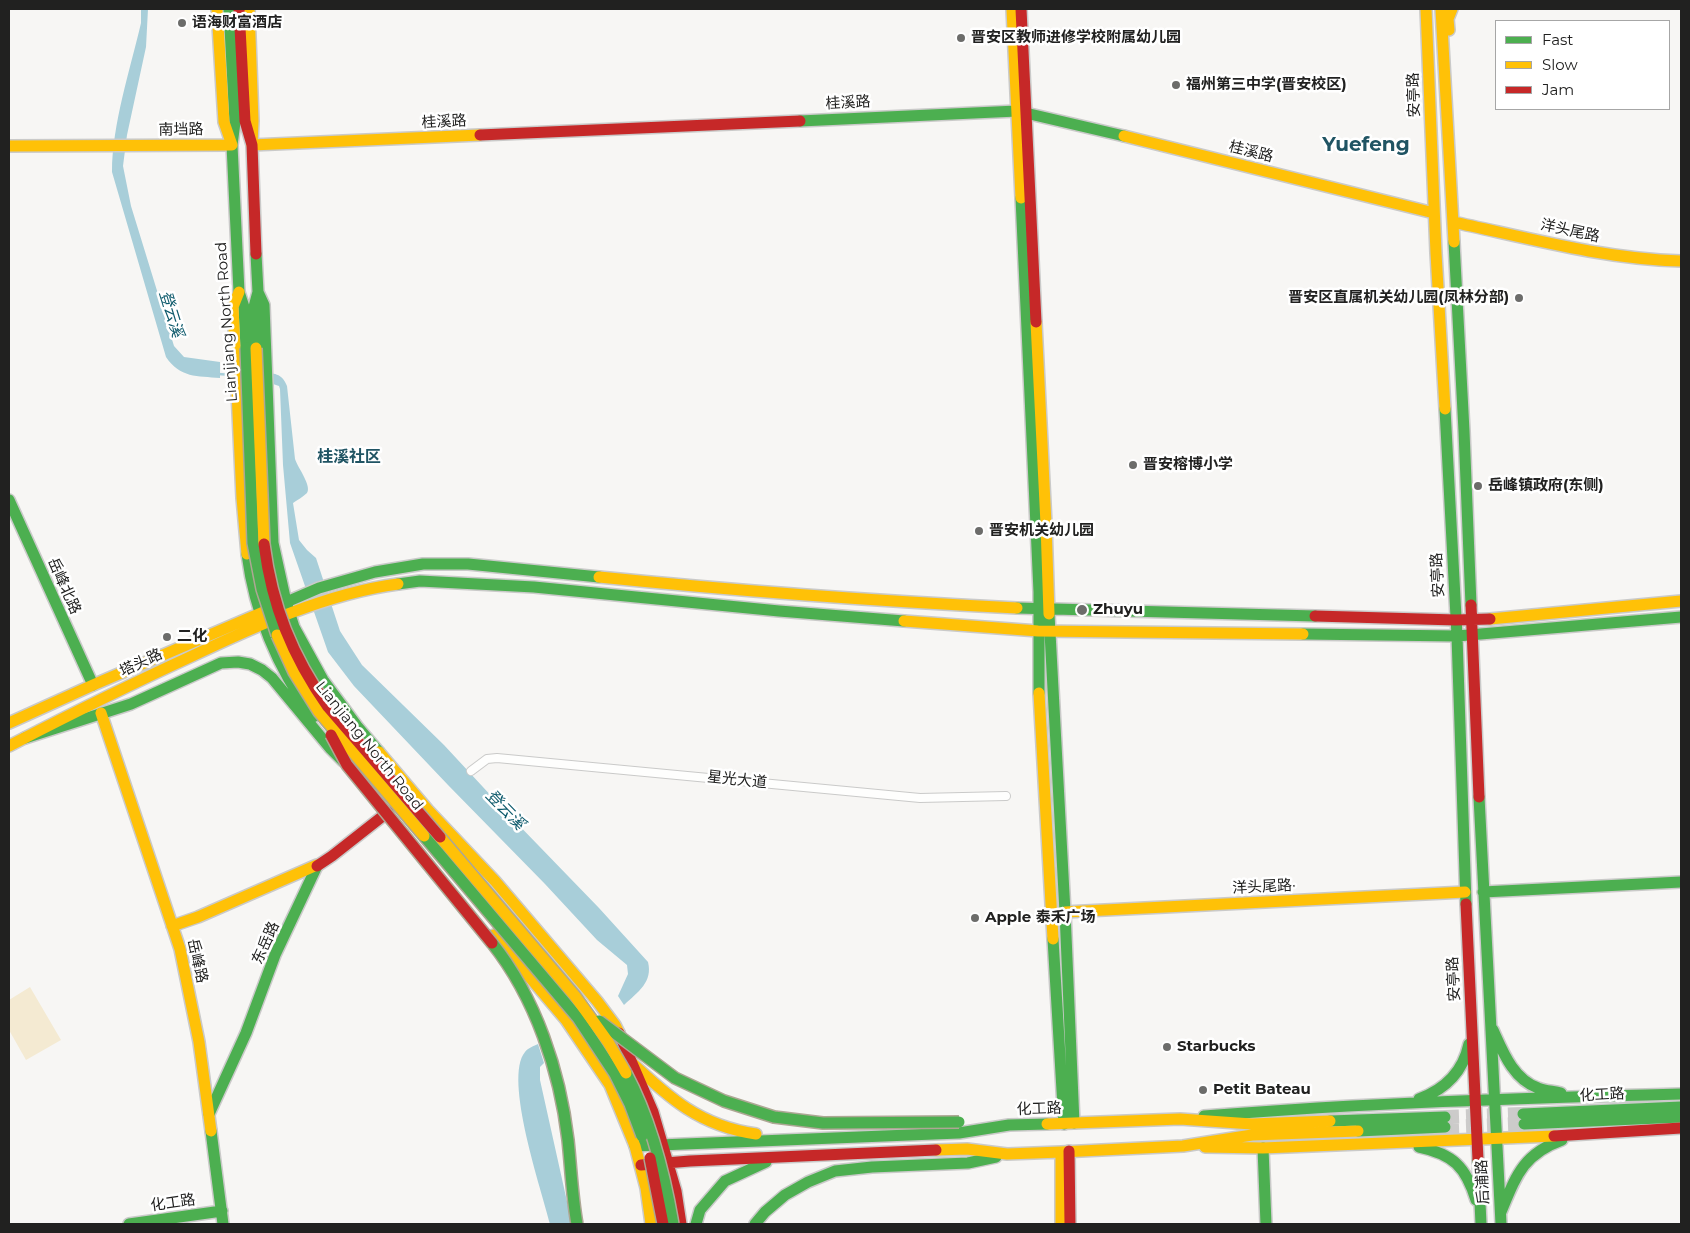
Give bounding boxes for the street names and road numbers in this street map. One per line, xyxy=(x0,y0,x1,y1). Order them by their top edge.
street label: 安亭路 xyxy=(1404,72,1424,118)
street label: 桂溪路 xyxy=(825,93,871,113)
street label: 桂溪路 xyxy=(421,112,467,132)
street label: 南垱路 xyxy=(158,121,204,139)
street label: 桂溪路 xyxy=(1227,138,1275,166)
street label: 洋头尾路 xyxy=(1539,216,1601,246)
street label: Lianjiang North Road xyxy=(212,241,242,403)
street label: 安亭路 xyxy=(1428,552,1448,598)
street label: 岳峰北路 xyxy=(44,555,84,617)
street label: 塔头路 xyxy=(117,645,165,681)
street label: Lianjiang North Road xyxy=(312,678,426,814)
street label: 星光大道 xyxy=(706,768,768,792)
street label: 洋头尾路· xyxy=(1232,876,1296,898)
street label: 东岳路 xyxy=(249,919,283,967)
street label: 岳峰路 xyxy=(183,937,211,985)
street label: 安亭路 xyxy=(1444,956,1464,1002)
street label: 化工路 xyxy=(1579,1085,1625,1105)
street label: 化工路 xyxy=(1016,1099,1062,1119)
street label: 后浦路 xyxy=(1473,1159,1493,1205)
street label: 化工路 xyxy=(149,1191,197,1215)

